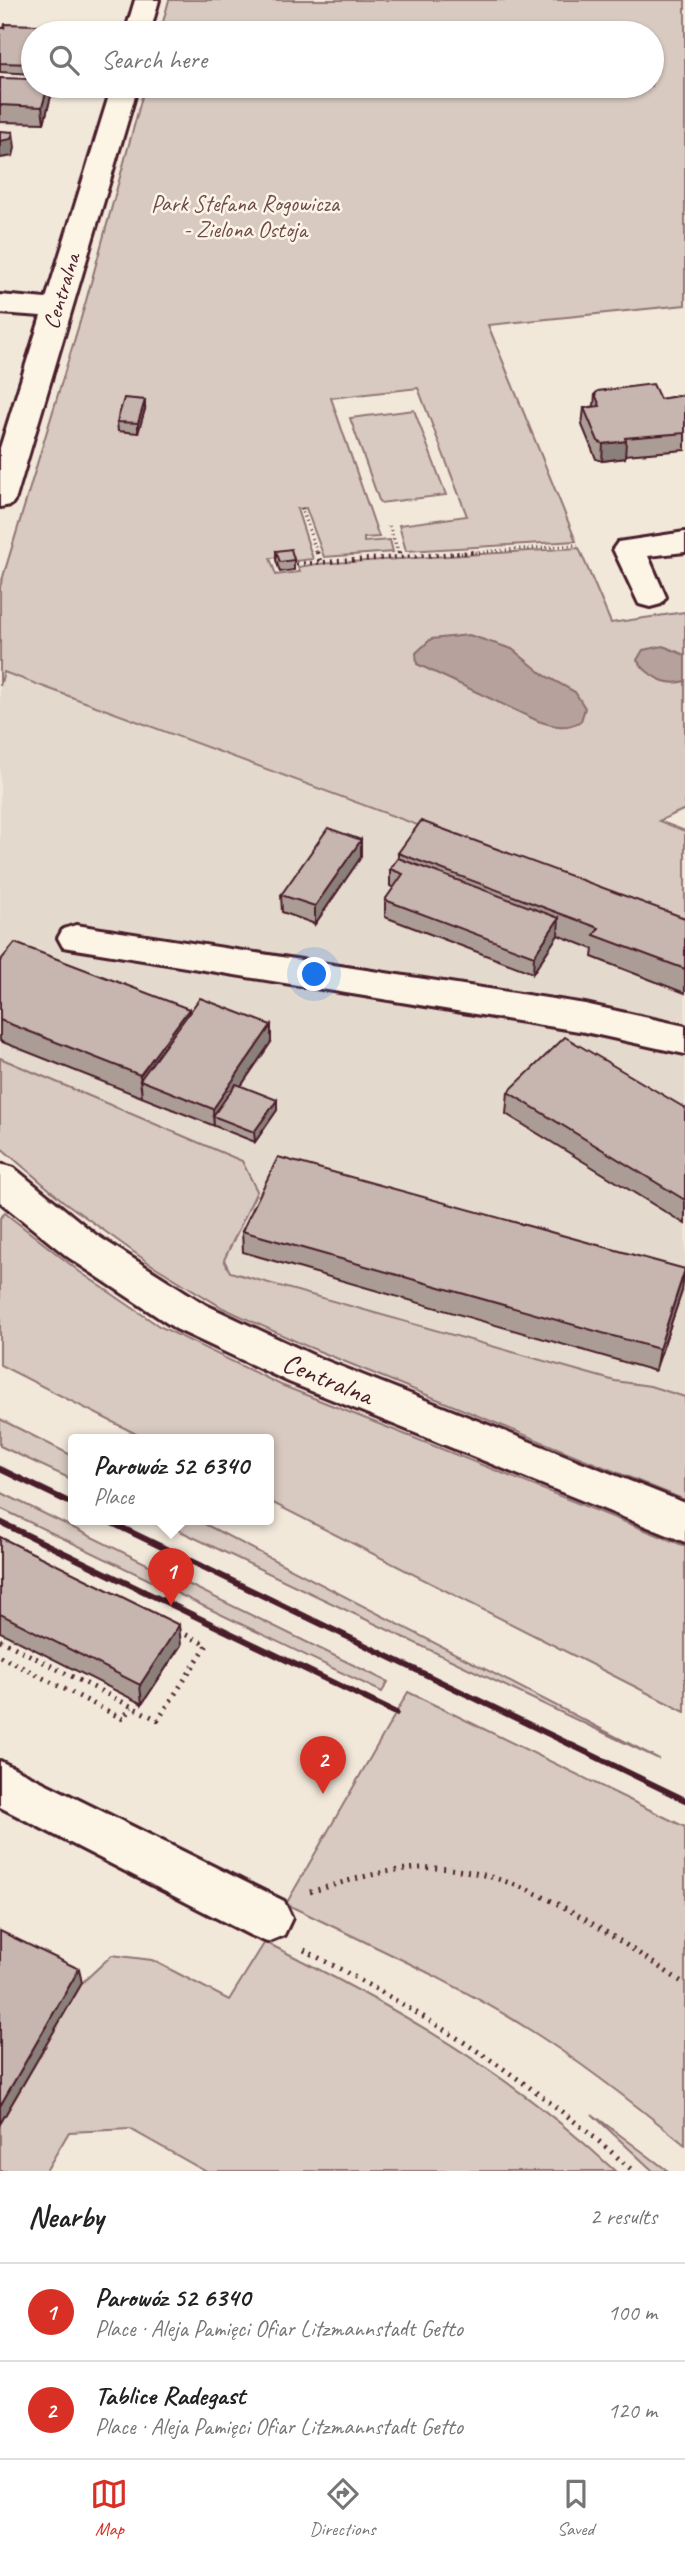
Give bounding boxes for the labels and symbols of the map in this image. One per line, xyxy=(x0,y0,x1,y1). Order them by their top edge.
park label: Park Stefana Rogowicza - Zielona Ostoja xyxy=(151,189,341,244)
street label: Centralna xyxy=(36,247,87,332)
your location xyxy=(297,957,331,991)
street label: Centralna xyxy=(278,1345,380,1413)
pin: 1 xyxy=(148,1548,194,1606)
pin: 2 xyxy=(300,1736,346,1794)

